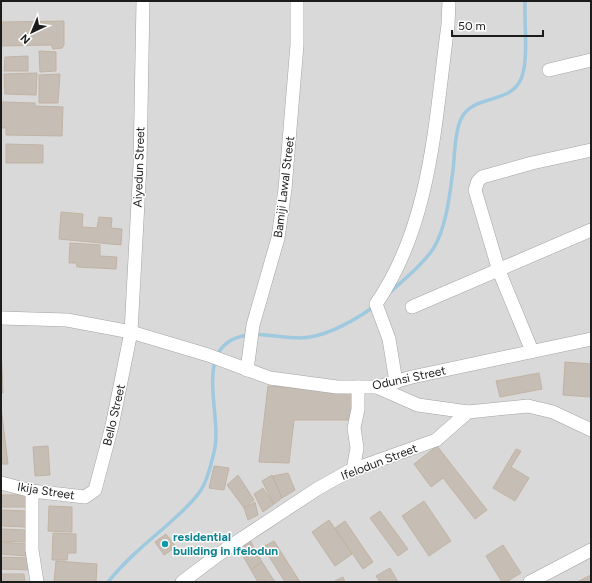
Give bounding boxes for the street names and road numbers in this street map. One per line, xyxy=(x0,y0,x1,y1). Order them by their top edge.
street label: Aiyedun Street xyxy=(131,126,147,208)
street label: Bamiji Lawal Street xyxy=(271,135,297,239)
street label: Odunsi Street xyxy=(371,363,447,393)
street label: Bello Street xyxy=(100,382,128,447)
street label: Ifelodun Street xyxy=(339,441,420,483)
street label: Ikija Street xyxy=(16,480,76,503)

